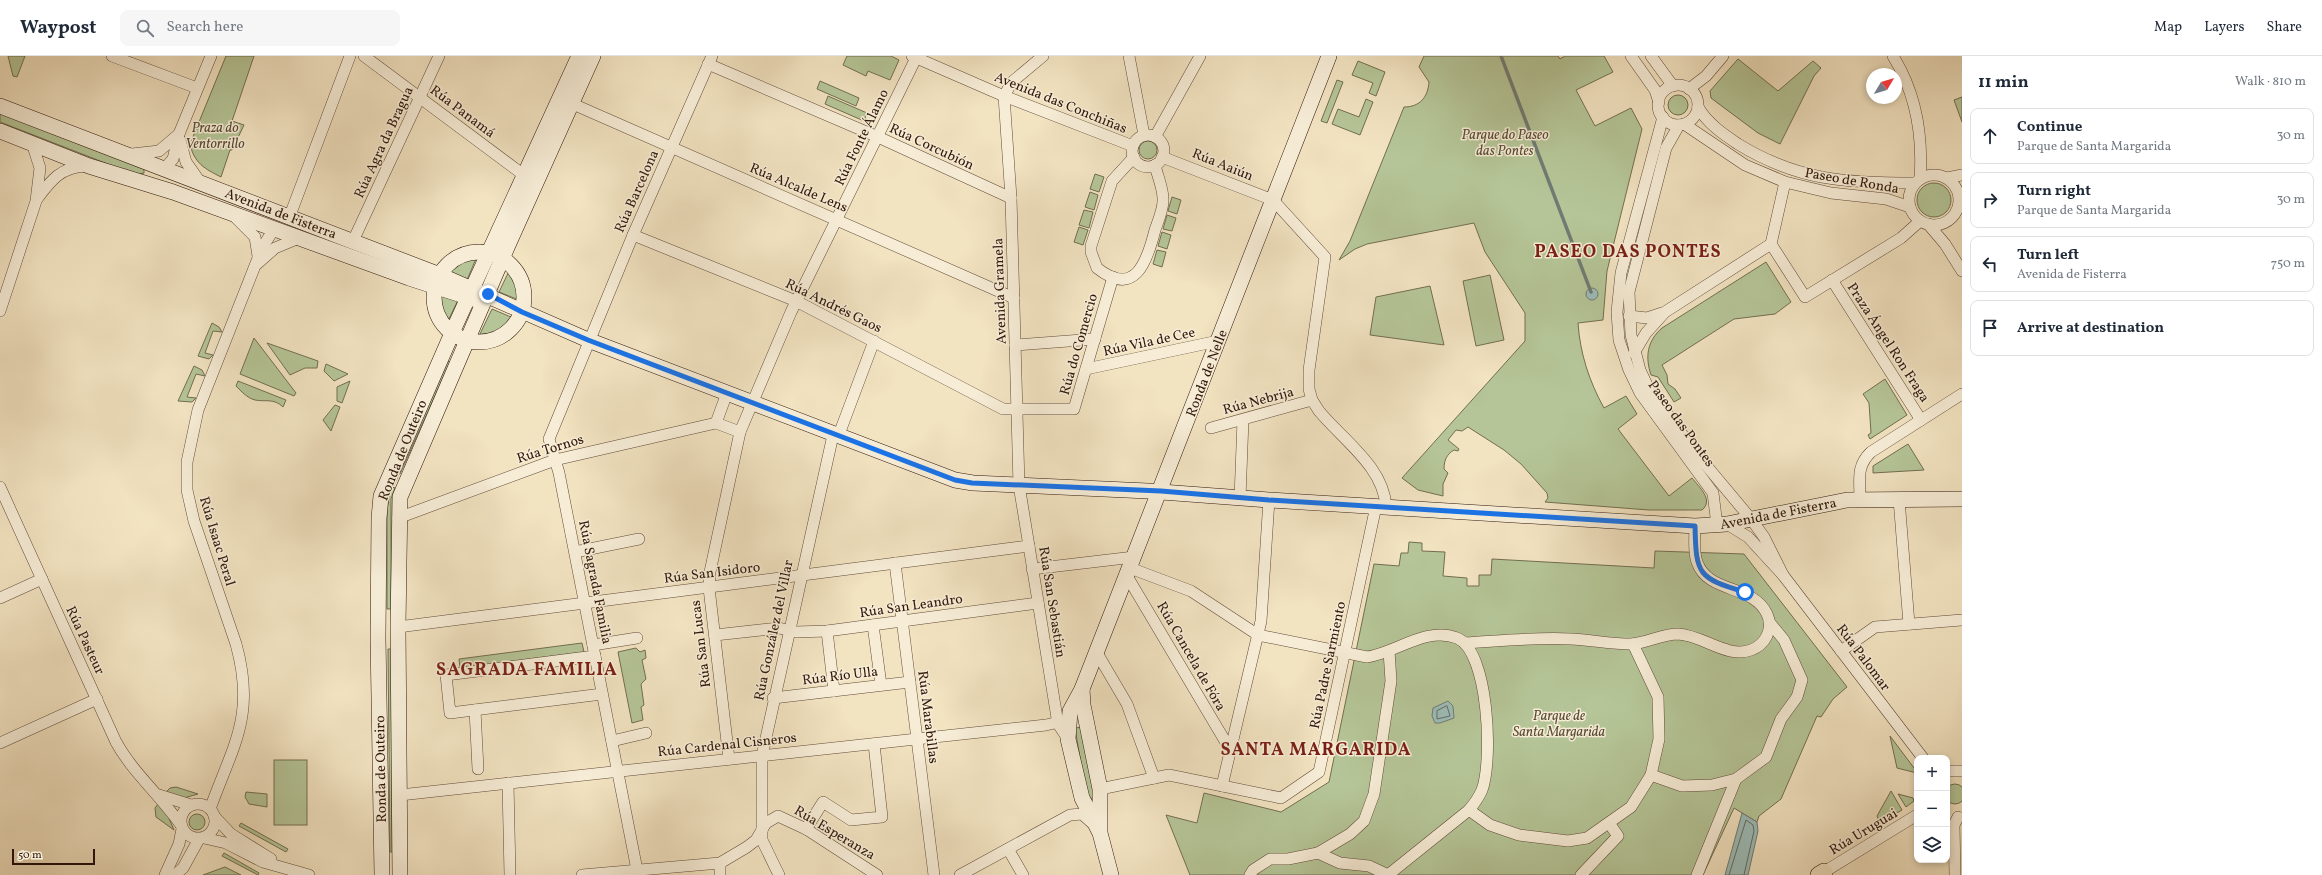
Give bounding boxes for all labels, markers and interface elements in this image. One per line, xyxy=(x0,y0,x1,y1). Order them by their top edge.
search box xyxy=(120,10,400,46)
text: Waypost xyxy=(20,15,96,41)
icon: search xyxy=(134,17,156,39)
text: Search here xyxy=(166,17,243,38)
text: Map xyxy=(2154,18,2182,37)
text: Layers xyxy=(2204,18,2244,37)
text: Share xyxy=(2266,18,2302,37)
street label: Avenida das Conchiñas xyxy=(991,68,1130,139)
north arrow xyxy=(1866,68,1902,104)
text: 11 min xyxy=(1978,71,2029,94)
text: Walk · 810 m xyxy=(2235,73,2306,91)
street label: Rúa Panamá xyxy=(426,81,499,143)
street label: Rúa Agra da Bragua xyxy=(350,84,419,202)
street label: Rúa Fonte Álamo xyxy=(831,86,894,189)
text: Continue xyxy=(2017,117,2082,138)
park label: Praza do Ventorrillo xyxy=(185,119,245,154)
street label: Rúa Corcubión xyxy=(886,119,977,175)
icon: ahead xyxy=(1979,125,2001,147)
park label: Parque do Paseo das Pontes xyxy=(1461,126,1549,161)
text: 30 m xyxy=(2277,127,2305,145)
text: Parque de Santa Margarida xyxy=(2017,138,2171,156)
street label: Rúa Aaiún xyxy=(1189,144,1256,186)
street label: Rúa Barcelona xyxy=(611,147,664,236)
street label: Rúa Alcalde Lens xyxy=(746,159,850,218)
street label: Paseo de Ronda xyxy=(1803,164,1900,199)
text: Turn right xyxy=(2017,181,2091,202)
street label: Avenida de Fisterra xyxy=(222,184,339,244)
icon: right xyxy=(1979,189,2001,211)
text: 30 m xyxy=(2277,191,2305,209)
text: Parque de Santa Margarida xyxy=(2017,202,2171,220)
street label: Avenida Gramela xyxy=(989,237,1012,344)
district label: PASEO DAS PONTES xyxy=(1534,240,1722,265)
text: Turn left xyxy=(2017,245,2079,266)
icon: left xyxy=(1979,253,2001,275)
text: 750 m xyxy=(2271,255,2305,273)
text: Avenida de Fisterra xyxy=(2017,266,2127,284)
street label: Rúa Andrés Gaos xyxy=(782,275,885,338)
street label: Praza Ángel Ron Fraga xyxy=(1842,279,1934,406)
route end xyxy=(479,285,497,303)
street label: Rúa do Comercio xyxy=(1056,291,1103,397)
icon: arrive xyxy=(1979,317,2001,339)
text: Arrive at destination xyxy=(2017,318,2164,339)
street label: Rúa Vila de Cee xyxy=(1102,323,1197,361)
street label: Ronda de Nelle xyxy=(1182,327,1233,420)
street label: Paseo das Pontes xyxy=(1643,377,1719,471)
street label: Rúa Nebrija xyxy=(1221,383,1296,420)
street label: Ronda de Outeiro xyxy=(375,397,432,504)
street label: Rúa Tornos xyxy=(515,430,586,469)
street label: Rúa Isaac Peral xyxy=(194,494,239,589)
street label: Avenida de Fisterra xyxy=(1718,494,1838,535)
street label: Rúa Sagrada Familia xyxy=(573,519,616,646)
street label: Rúa San Sebastián xyxy=(1033,545,1070,659)
street label: Rúa San Isidoro xyxy=(663,558,761,589)
street label: Rúa González del Villar xyxy=(750,558,799,702)
route start xyxy=(1736,583,1754,601)
street label: Rúa San Leandro xyxy=(858,590,964,623)
street label: Rúa San Lucas xyxy=(687,599,716,689)
street label: Rúa Cancela de Fóra xyxy=(1152,599,1230,715)
street label: Rúa Padre Sarmiento xyxy=(1306,600,1351,731)
street label: Rúa Pasteur xyxy=(60,603,109,678)
street label: Rúa Palomar xyxy=(1831,621,1894,695)
district label: SAGRADA FAMILIA xyxy=(436,658,618,683)
street label: Rúa Río Ulla xyxy=(801,662,879,691)
street label: Rúa Marabillas xyxy=(912,670,943,765)
park label: Parque de Santa Margarida xyxy=(1513,707,1606,742)
street label: Ronda de Outeiro xyxy=(371,715,392,823)
street label: Rúa Cardenal Cisneros xyxy=(657,729,798,762)
district label: SANTA MARGARIDA xyxy=(1220,738,1412,763)
map controls xyxy=(1914,755,1950,863)
button: + xyxy=(1914,755,1950,791)
button: − xyxy=(1914,791,1950,827)
street label: Rúa Esperanza xyxy=(790,802,878,865)
street label: Rúa Uruguai xyxy=(1826,804,1902,860)
button: layers xyxy=(1914,827,1950,863)
scale bar xyxy=(12,847,95,866)
text: 50 m xyxy=(18,848,42,863)

